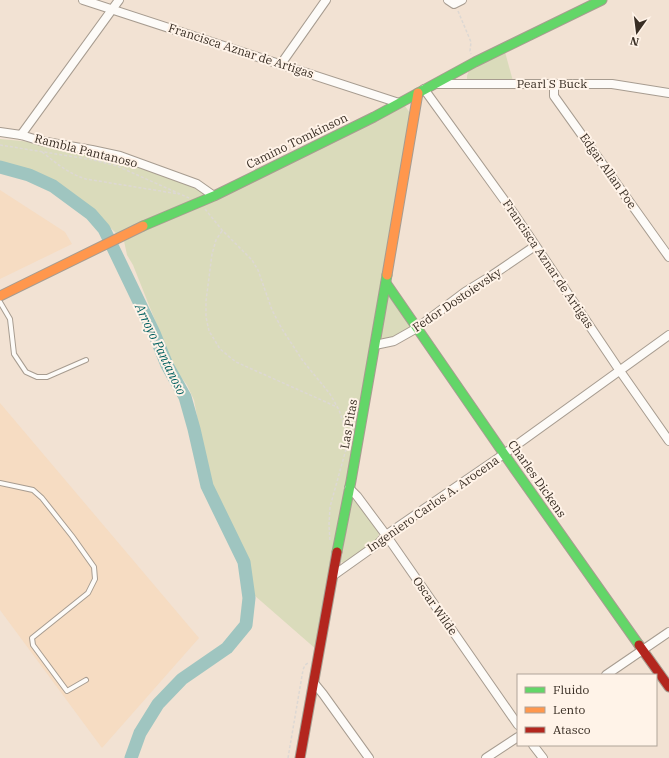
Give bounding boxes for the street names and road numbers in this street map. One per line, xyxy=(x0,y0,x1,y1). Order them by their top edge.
street label: Francisca Aznar de Artigas xyxy=(167,20,316,81)
street label: Pearl S Buck xyxy=(517,76,587,91)
street label: Camino Tomkinson xyxy=(244,109,350,172)
street label: Rambla Pantanoso xyxy=(33,130,139,171)
street label: Edgar Allan Poe xyxy=(577,130,640,211)
street label: Francisca Aznar de Artigas xyxy=(500,197,597,331)
street label: Fedor Dostoievsky xyxy=(410,264,504,335)
street label: Las Pitas xyxy=(337,398,360,450)
street label: Charles Dickens xyxy=(505,437,570,520)
street label: Ingeniero Carlos A. Arocena xyxy=(364,452,502,555)
street label: Oscar Wilde xyxy=(410,574,461,638)

